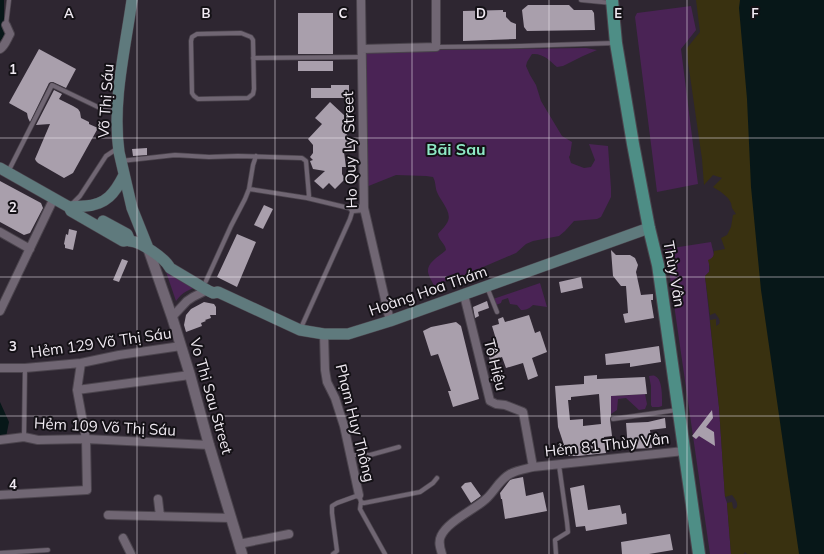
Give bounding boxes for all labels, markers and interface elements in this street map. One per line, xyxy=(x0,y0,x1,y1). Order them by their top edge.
text: A xyxy=(64,5,74,21)
text: B xyxy=(202,5,211,21)
text: C xyxy=(339,5,348,21)
text: D xyxy=(476,5,486,21)
text: E xyxy=(614,5,622,21)
text: F xyxy=(751,5,759,21)
text: 1 xyxy=(9,61,17,77)
street label: Võ Thị Sáu xyxy=(93,63,118,139)
street label: Ho Quy Ly Street xyxy=(338,91,361,209)
district label: Bãi Sau xyxy=(426,139,486,159)
text: 2 xyxy=(9,199,17,215)
street label: Thùy Vân xyxy=(659,239,690,308)
street label: Hoàng Hoa Thám xyxy=(366,261,489,320)
street label: Hẻm 129 Võ Thị Sáu xyxy=(29,323,173,362)
street label: Vo Thi Sau Street xyxy=(186,336,237,456)
street label: Tô Hiệu xyxy=(480,337,511,393)
text: 3 xyxy=(9,338,17,354)
street label: Phạm Huy Thông xyxy=(332,362,379,484)
street label: Hẻm 109 Võ Thị Sáu xyxy=(34,413,176,440)
street label: Hẻm 81 Thùy Vân xyxy=(544,429,670,460)
text: 4 xyxy=(9,476,17,492)

